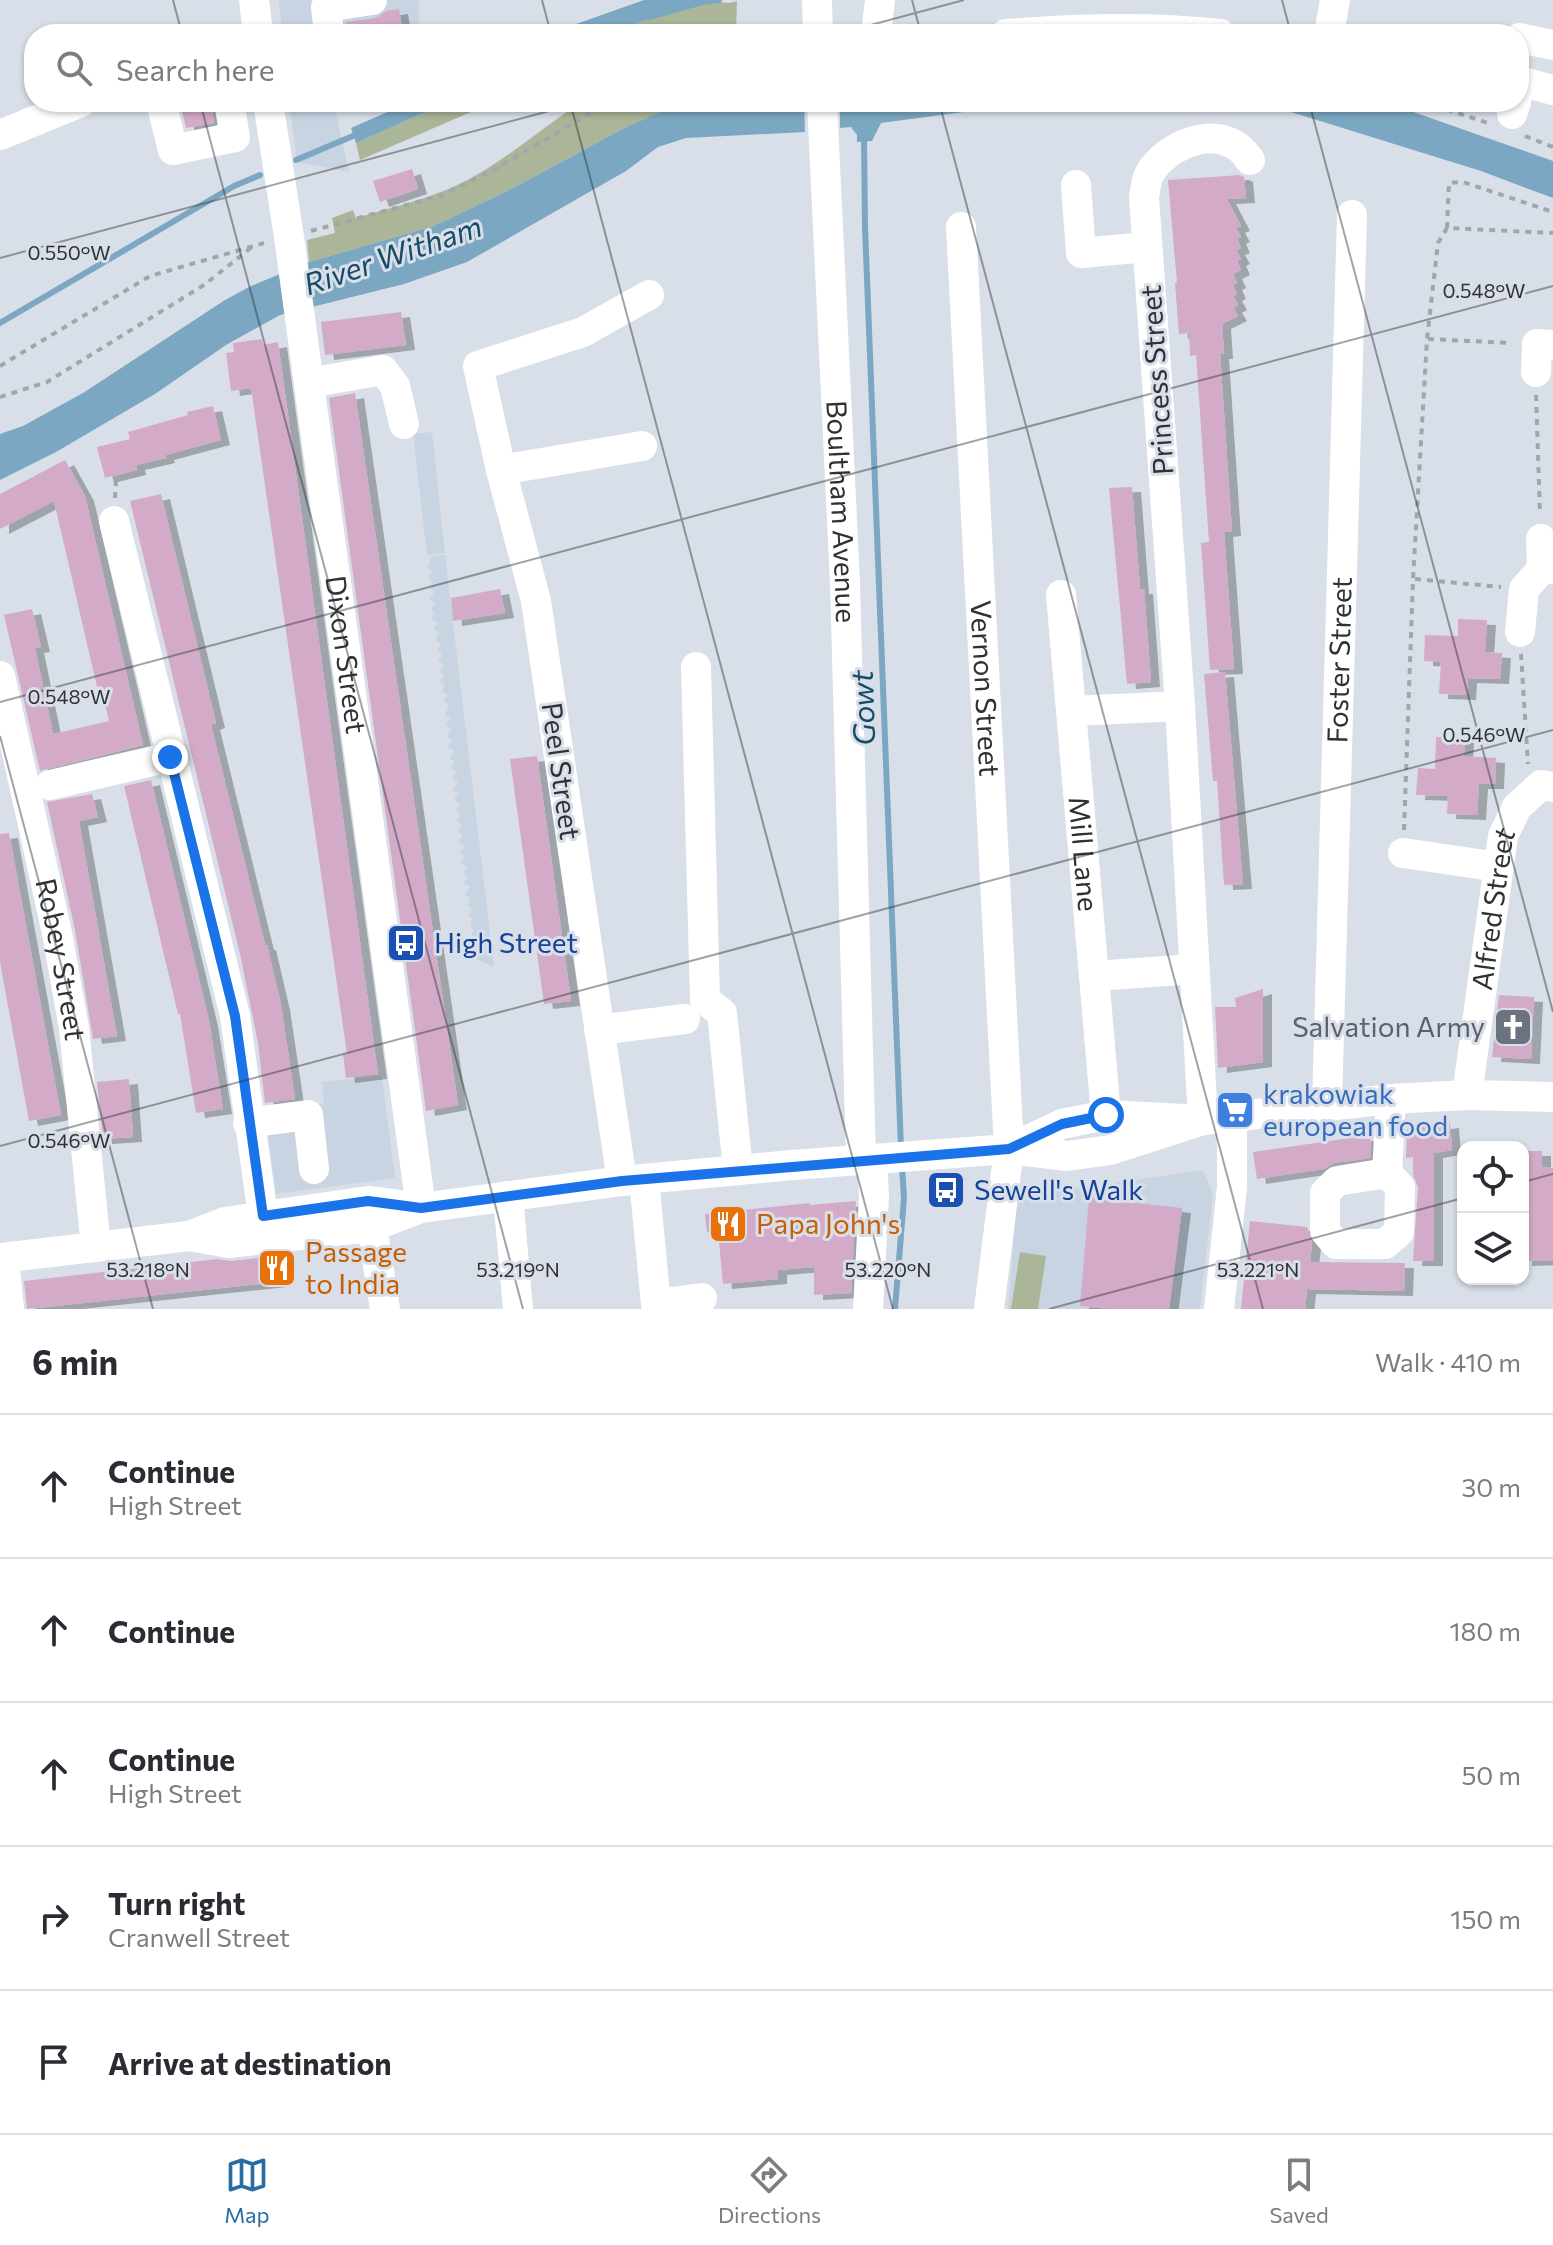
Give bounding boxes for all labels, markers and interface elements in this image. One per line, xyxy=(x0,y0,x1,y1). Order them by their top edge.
search box xyxy=(24,24,1529,112)
icon: search xyxy=(52,46,96,90)
text: Search here xyxy=(116,50,275,87)
water label: River Witham xyxy=(298,206,486,301)
text: 0.550°W xyxy=(27,240,111,264)
text: 0.548°W xyxy=(1443,278,1525,302)
street label: Princess Street xyxy=(1132,284,1180,476)
street label: Boultham Avenue xyxy=(820,399,864,623)
street label: Dixon Street xyxy=(319,573,374,736)
street label: Foster Street xyxy=(1319,577,1358,744)
street label: Vernon Street xyxy=(964,599,1008,777)
water label: Gowt xyxy=(842,669,881,746)
text: 0.548°W xyxy=(28,684,110,708)
street label: Peel Street xyxy=(536,700,588,842)
text: 0.546°W xyxy=(1443,722,1525,746)
route end xyxy=(152,739,188,775)
street label: Mill Lane xyxy=(1063,795,1106,913)
street label: Alfred Street xyxy=(1464,821,1521,992)
street label: Robey Street xyxy=(29,875,93,1042)
bus stop icon: High Street xyxy=(385,922,427,964)
place label: High Street xyxy=(434,925,578,959)
church icon: Salvation Army xyxy=(1492,1006,1534,1048)
place label: Salvation Army xyxy=(1292,1009,1485,1043)
place label: krakowiak european food xyxy=(1263,1076,1448,1142)
supermarket icon: krakowiak european food xyxy=(1214,1089,1256,1131)
route start xyxy=(1088,1097,1124,1133)
text: 0.546°W xyxy=(28,1128,110,1152)
map controls xyxy=(1457,1141,1529,1285)
button: locate xyxy=(1457,1141,1529,1213)
bus stop icon: Sewell's Walk xyxy=(925,1169,967,1211)
place label: Sewell's Walk xyxy=(974,1172,1144,1206)
restaurant icon: Papa John's xyxy=(707,1203,749,1245)
place label: Papa John's xyxy=(756,1206,900,1240)
button: layers xyxy=(1457,1213,1529,1285)
place label: Passage to India xyxy=(305,1234,407,1300)
restaurant icon: Passage to India xyxy=(256,1247,298,1289)
text: 53.218°N xyxy=(106,1257,190,1281)
text: 53.219°N xyxy=(476,1257,560,1281)
text: 53.220°N xyxy=(845,1257,931,1281)
text: 53.221°N xyxy=(1217,1257,1299,1281)
text: 6 min xyxy=(32,1340,118,1382)
text: Walk · 410 m xyxy=(1375,1346,1521,1377)
text: Continue xyxy=(108,1452,235,1489)
icon: ahead xyxy=(32,1464,76,1508)
text: 30 m xyxy=(1462,1471,1521,1502)
text: High Street xyxy=(108,1489,242,1520)
icon: ahead xyxy=(32,1608,76,1652)
text: Continue xyxy=(108,1612,235,1649)
text: 180 m xyxy=(1449,1615,1521,1646)
text: Continue xyxy=(108,1740,235,1777)
icon: ahead xyxy=(32,1752,76,1796)
text: 50 m xyxy=(1461,1759,1521,1790)
text: High Street xyxy=(108,1777,242,1808)
text: Turn right xyxy=(108,1884,245,1921)
icon: right xyxy=(32,1896,76,1940)
text: 150 m xyxy=(1450,1903,1521,1934)
text: Cranwell Street xyxy=(108,1921,290,1952)
icon: arrive xyxy=(32,2040,76,2084)
text: Arrive at destination xyxy=(108,2044,392,2081)
tab: Map xyxy=(224,2153,270,2228)
tab: Directions xyxy=(718,2153,821,2228)
tab: Saved xyxy=(1269,2153,1329,2228)

